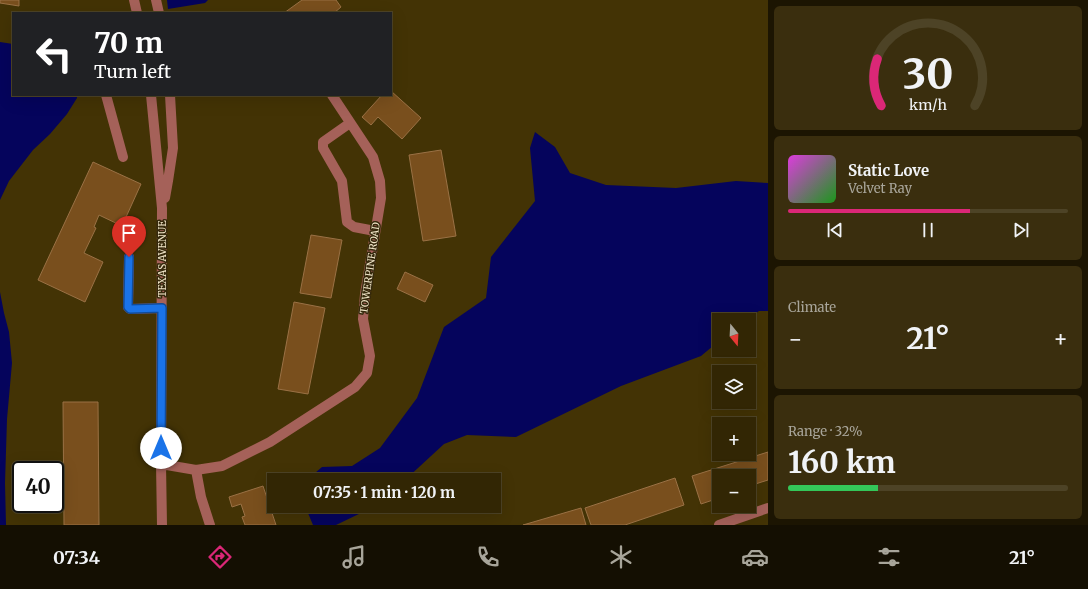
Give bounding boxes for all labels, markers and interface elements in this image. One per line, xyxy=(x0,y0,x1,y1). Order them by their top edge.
text: 70 m xyxy=(94,25,163,61)
icon: left xyxy=(28,28,80,80)
text: 30 xyxy=(903,48,953,100)
text: Turn left xyxy=(94,60,171,83)
text: km/h xyxy=(909,95,947,113)
text: Static Love xyxy=(848,161,929,180)
text: Velvet Ray xyxy=(848,180,912,197)
pin xyxy=(112,216,146,257)
icon: previous xyxy=(824,219,846,241)
icon: pause xyxy=(917,219,939,241)
icon: next xyxy=(1010,219,1032,241)
street label: TEXAS AVENUE xyxy=(156,220,169,298)
street label: TOWERPINE ROAD xyxy=(357,221,383,315)
icon: arrive xyxy=(118,222,140,244)
text: Climate xyxy=(788,299,836,316)
north arrow xyxy=(712,313,756,357)
map controls xyxy=(712,313,756,513)
text: 21° xyxy=(906,319,950,357)
text: − xyxy=(788,325,803,353)
text: + xyxy=(1053,325,1068,353)
button: layers xyxy=(712,365,756,409)
button: + xyxy=(712,417,756,461)
text: Range · 32% xyxy=(788,423,863,440)
position arrow xyxy=(140,427,182,469)
text: 160 km xyxy=(788,443,896,481)
speed limit sign: 40 xyxy=(12,461,64,513)
button: − xyxy=(712,469,756,513)
text: 07:35 · 1 min · 120 m xyxy=(313,483,455,502)
icon: directions xyxy=(206,543,234,571)
icon: music xyxy=(340,543,368,571)
icon: phone xyxy=(474,543,502,571)
icon: climate xyxy=(607,543,635,571)
icon: car xyxy=(741,543,769,571)
icon: filters xyxy=(875,543,903,571)
text: 07:34 xyxy=(53,546,100,569)
text: 21° xyxy=(1009,546,1035,569)

